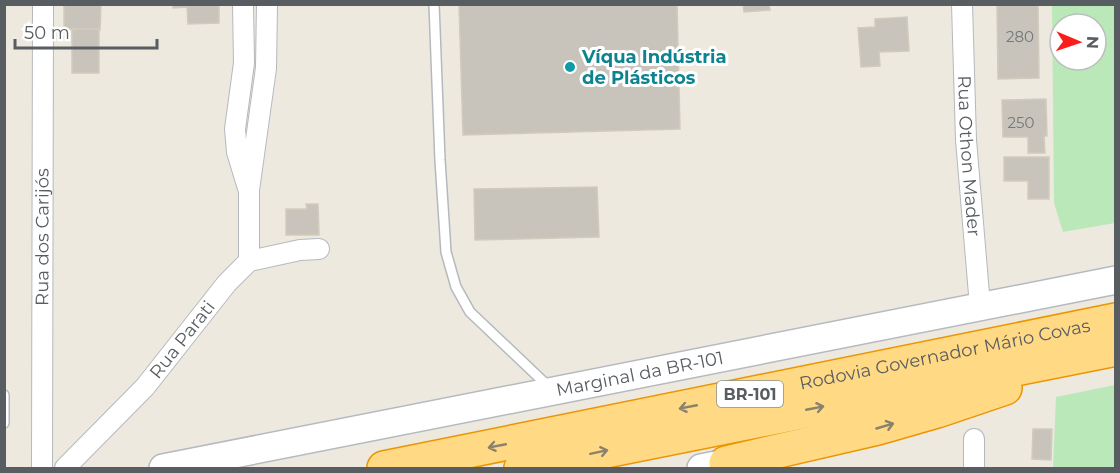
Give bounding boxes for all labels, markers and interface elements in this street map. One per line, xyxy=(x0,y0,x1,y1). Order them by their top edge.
scale bar xyxy=(15,12,158,50)
north arrow xyxy=(1048,12,1108,72)
text: 50 m xyxy=(24,22,70,44)
house number: 280 xyxy=(1006,27,1034,46)
text: N xyxy=(1083,36,1102,49)
place label: Víqua Indústria de Plásticos xyxy=(581,46,727,89)
marker: Víqua Indústria de Plásticos xyxy=(563,60,577,74)
street label: Rua Othon Mader xyxy=(953,75,985,237)
house number: 250 xyxy=(1008,113,1035,132)
street label: Rua dos Carijós xyxy=(31,168,54,306)
street label: Rua Parati xyxy=(145,296,220,383)
street label: Rodovia Governador Mário Covas xyxy=(797,314,1092,395)
street label: Marginal da BR-101 xyxy=(554,347,725,401)
road number: BR-101 xyxy=(717,381,783,407)
one-way arrow xyxy=(678,402,698,413)
one-way arrow xyxy=(804,402,824,413)
one-way arrow xyxy=(875,420,894,431)
one-way arrow xyxy=(487,441,507,452)
one-way arrow xyxy=(589,446,608,457)

